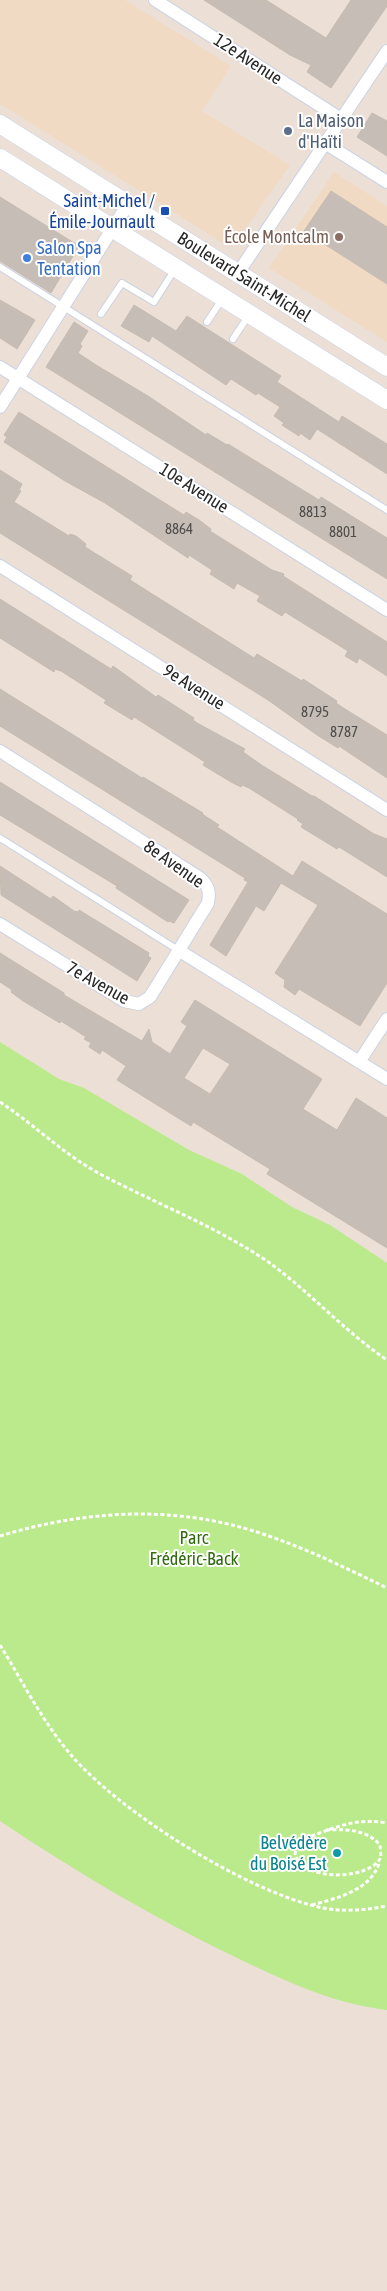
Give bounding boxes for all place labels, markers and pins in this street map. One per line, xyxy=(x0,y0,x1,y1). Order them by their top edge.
place label: La Maison d'Haïti xyxy=(298,110,364,152)
marker: La Maison d'Haïti xyxy=(282,125,294,137)
place label: Saint-Michel / Émile-Journault xyxy=(49,190,155,232)
marker: Saint-Michel / Émile-Journault xyxy=(159,205,171,217)
place label: École Montcalm xyxy=(224,226,329,247)
marker: École Montcalm xyxy=(333,231,345,243)
place label: Salon Spa Tentation xyxy=(37,237,102,279)
marker: Salon Spa Tentation xyxy=(21,252,33,264)
place label: Belvédère du Boisé Est xyxy=(250,1832,327,1874)
marker: Belvédère du Boisé Est xyxy=(331,1847,343,1859)

